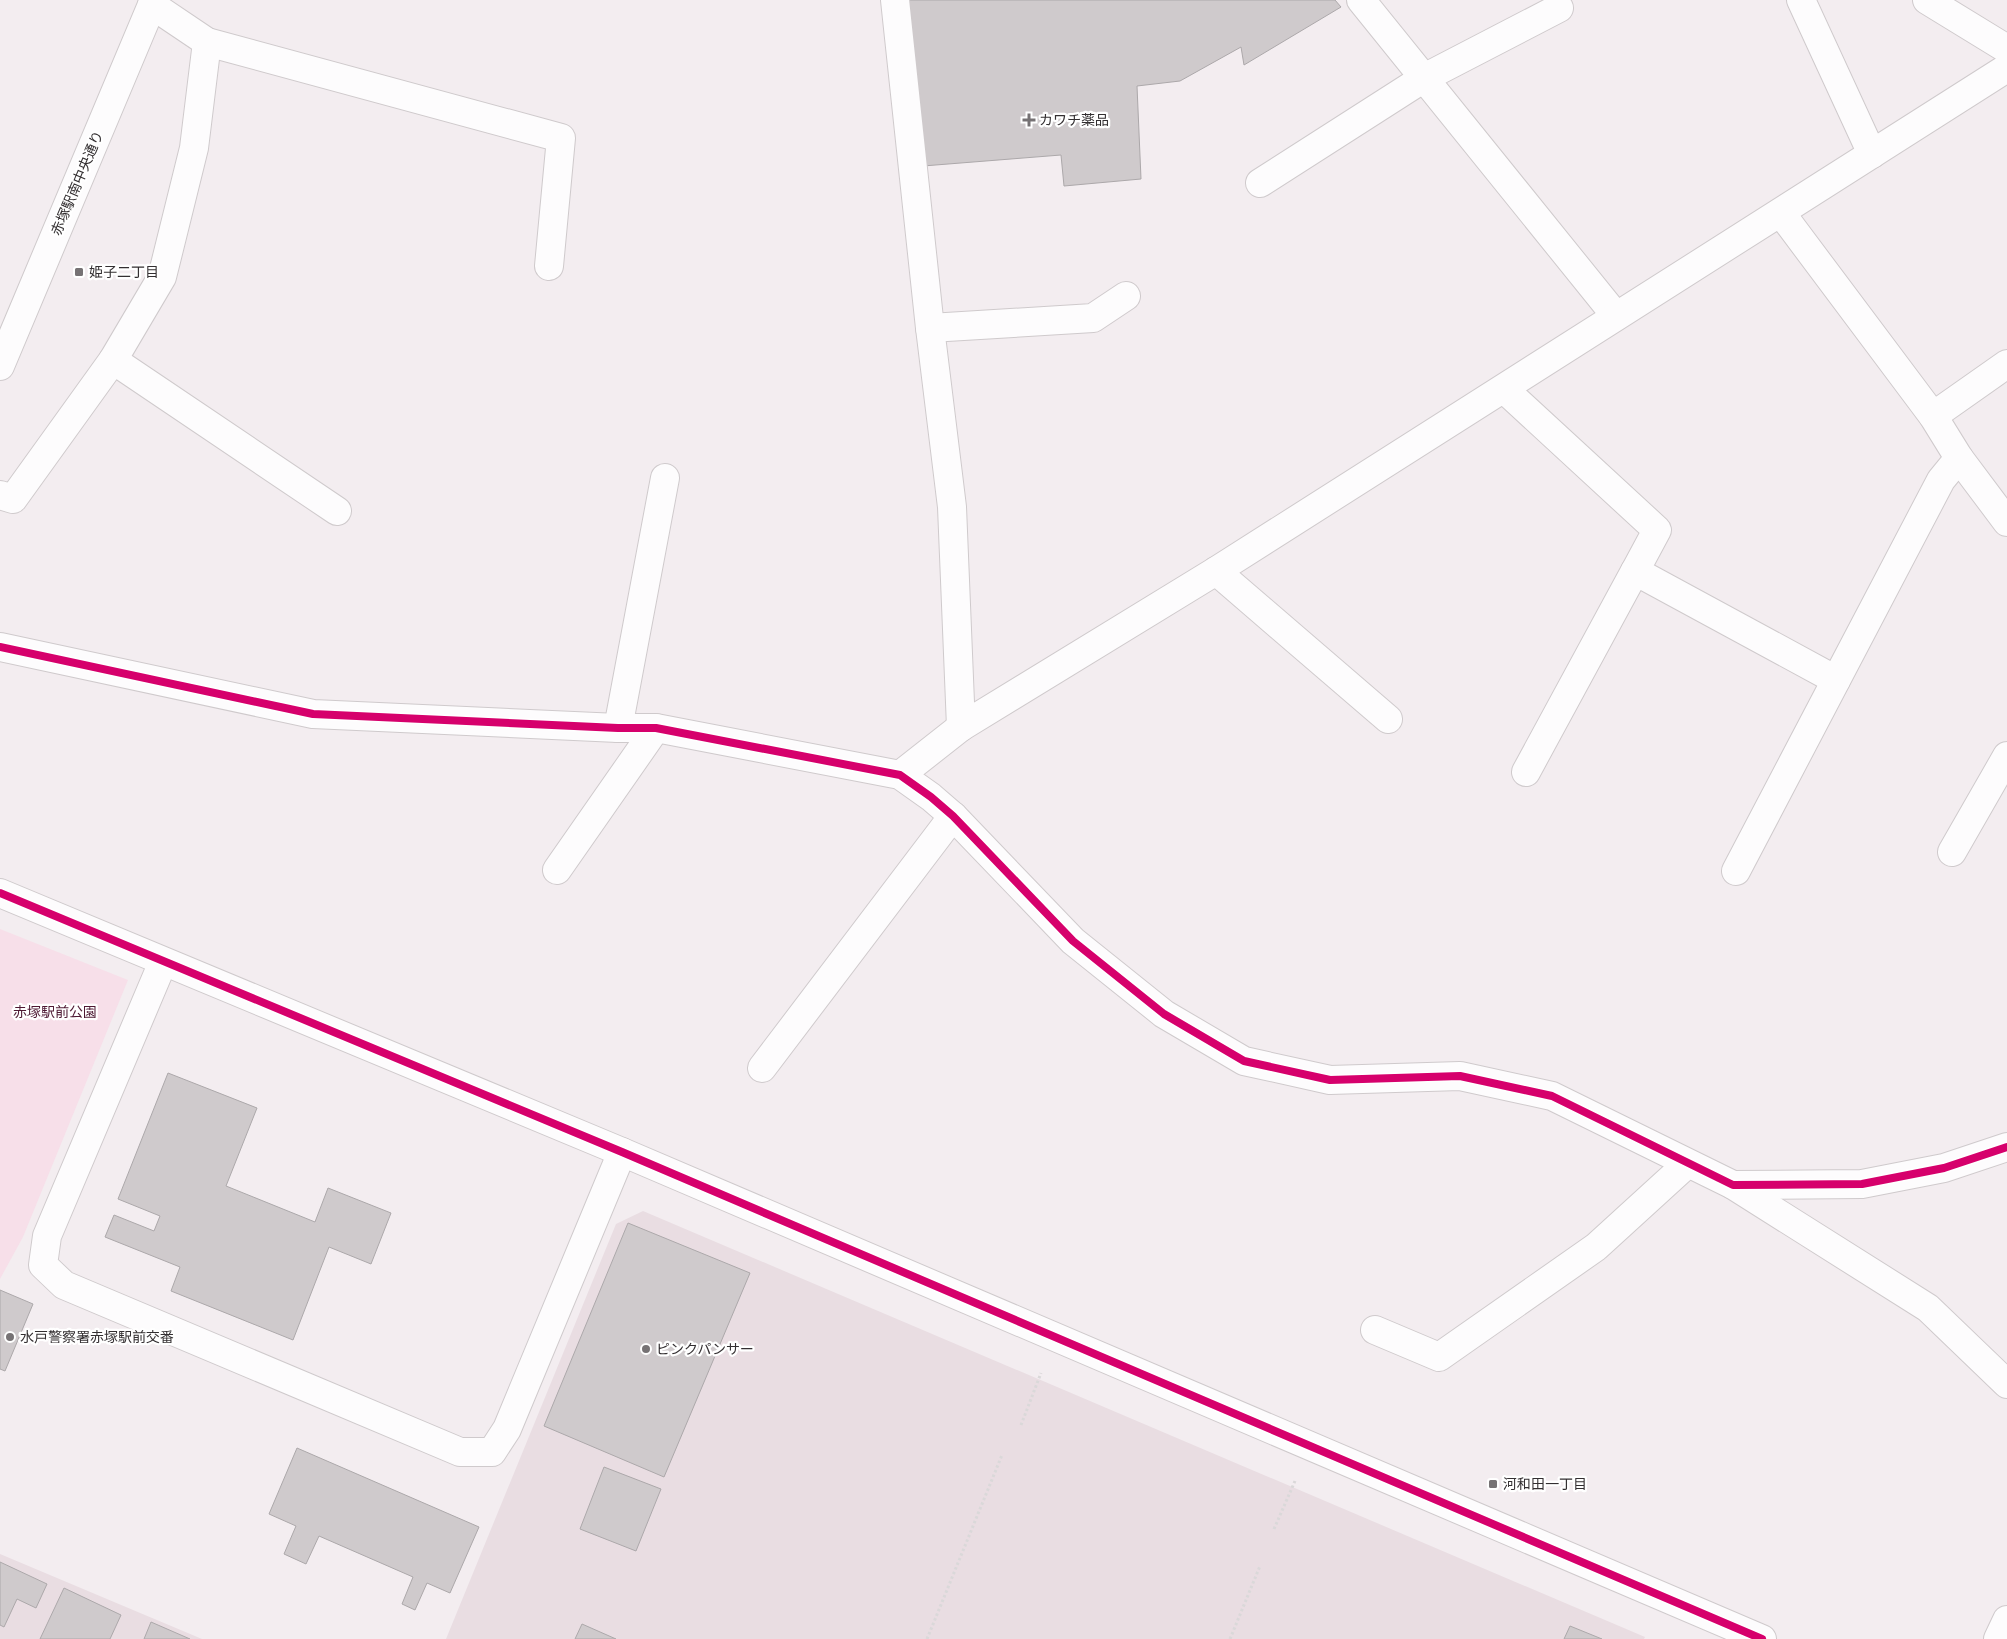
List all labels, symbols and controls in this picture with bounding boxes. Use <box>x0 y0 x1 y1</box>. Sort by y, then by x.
place label: カワチ薬品 <box>1039 112 1109 128</box>
marker: カワチ薬品 <box>1023 114 1035 126</box>
street label: 赤塚駅南中央通り <box>48 128 106 238</box>
place label: 姫子二丁目 <box>89 264 159 280</box>
marker: 姫子二丁目 <box>73 266 85 278</box>
park label: 赤塚駅前公園 <box>13 1004 97 1020</box>
place label: 水戸警察署赤塚駅前交番 <box>20 1329 174 1345</box>
marker: 水戸警察署赤塚駅前交番 <box>4 1331 16 1343</box>
place label: ピンクパンサー <box>656 1341 754 1357</box>
marker: ピンクパンサー <box>640 1343 652 1355</box>
place label: 河和田一丁目 <box>1503 1476 1587 1492</box>
marker: 河和田一丁目 <box>1487 1478 1499 1490</box>

